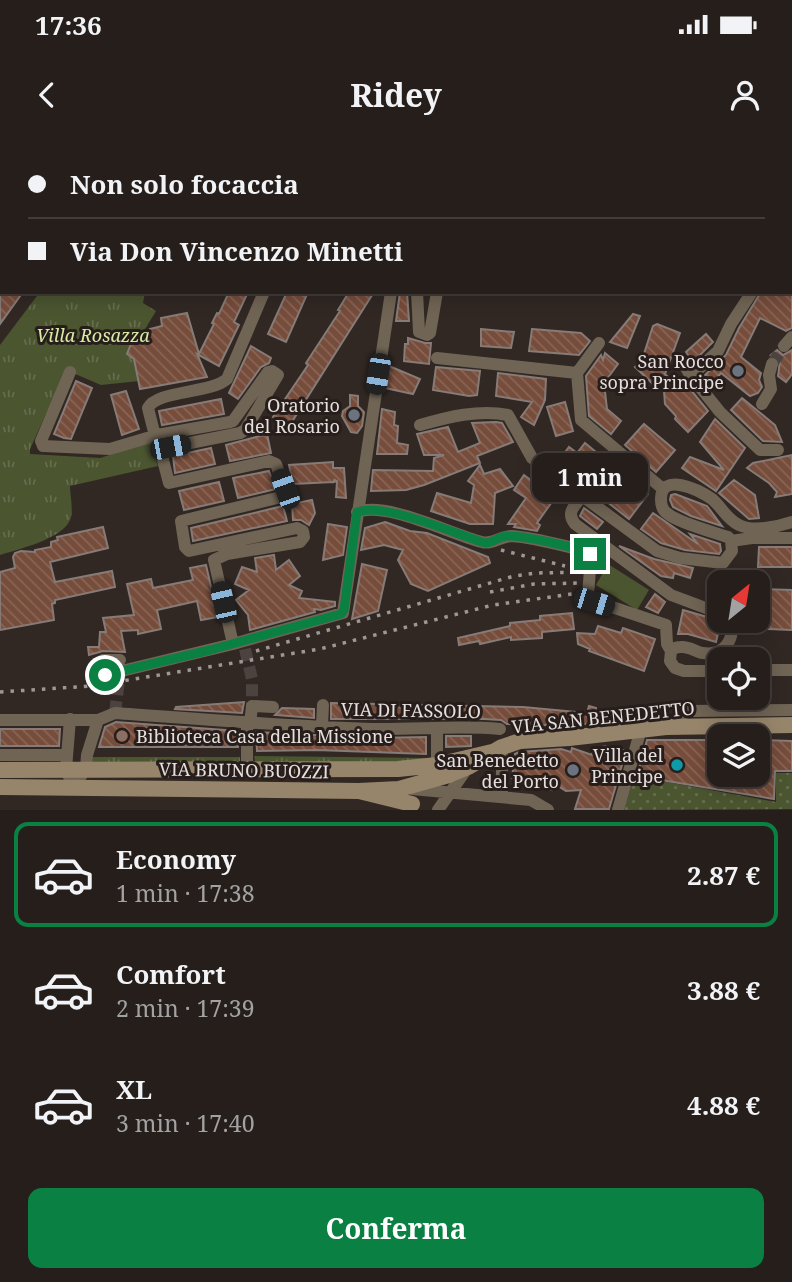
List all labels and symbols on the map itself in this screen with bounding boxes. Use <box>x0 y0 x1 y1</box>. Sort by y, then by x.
park label: Villa Rosazza <box>36 323 150 347</box>
place label: San Rocco sopra Principe <box>599 349 724 394</box>
car <box>365 352 392 396</box>
marker: San Rocco sopra Principe <box>730 363 746 379</box>
place label: Oratorio del Rosario <box>244 393 340 438</box>
marker: Oratorio del Rosario <box>346 407 362 423</box>
car <box>148 433 193 461</box>
callout: 1 min <box>532 452 648 502</box>
car <box>268 466 303 512</box>
route end <box>574 538 606 570</box>
north arrow <box>707 570 770 634</box>
car <box>209 579 238 625</box>
car <box>571 586 618 618</box>
route start <box>89 659 121 691</box>
street label: VIA SAN BENEDETTO <box>510 695 696 739</box>
street label: VIA DI FASSOLO <box>341 697 481 723</box>
place label: Biblioteca Casa della Missione <box>136 724 393 748</box>
marker: Biblioteca Casa della Missione <box>114 728 130 744</box>
place label: Villa del Principe <box>591 743 663 788</box>
place label: San Benedetto del Porto <box>436 748 559 793</box>
street label: VIA BRUNO BUOZZI <box>159 757 329 783</box>
marker: Villa del Principe <box>669 757 685 773</box>
marker: San Benedetto del Porto <box>565 762 581 778</box>

